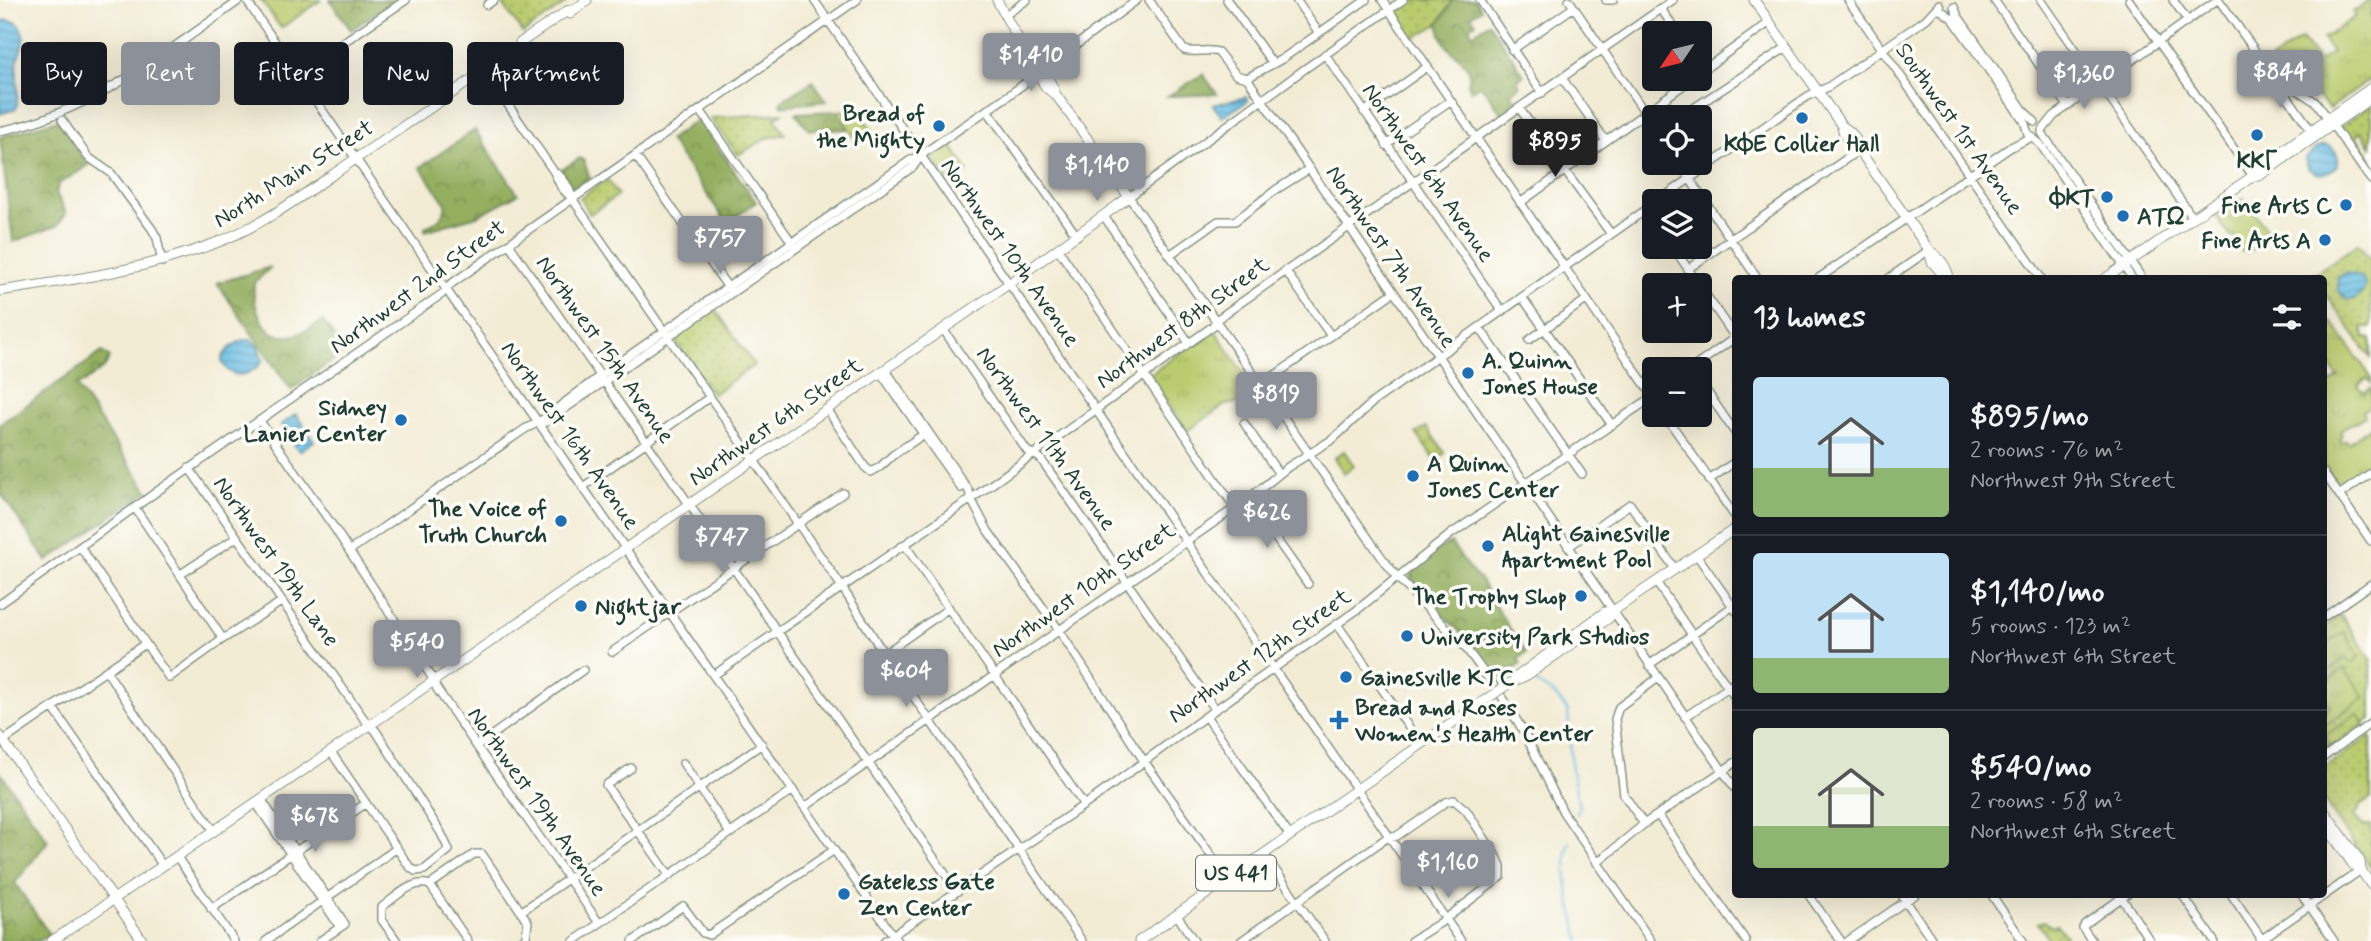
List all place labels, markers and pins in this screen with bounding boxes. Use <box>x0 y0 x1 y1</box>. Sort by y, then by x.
pin: $1,410 <box>974 34 1088 93</box>
pin: $844 <box>2239 50 2321 110</box>
pin: $1,360 <box>2027 52 2141 111</box>
place label: Bread of the Mighty <box>816 100 925 159</box>
marker: ΚΦΕ Collier Hall <box>1794 110 1810 126</box>
marker: Bread of the Mighty <box>931 118 947 134</box>
pin: $895 <box>1514 120 1596 179</box>
marker: ΚΚΓ <box>2249 127 2265 143</box>
place label: ΚΦΕ Collier Hall <box>1724 130 1880 160</box>
pin: $1,140 <box>1040 144 1154 203</box>
place label: ΚΚΓ <box>2237 147 2277 177</box>
place label: ΦΚΤ <box>2048 184 2095 214</box>
marker: ΦΚΤ <box>2099 189 2115 205</box>
place label: Fine Arts C <box>2221 192 2333 222</box>
marker: Fine Arts C <box>2338 197 2354 213</box>
place label: ΑΤΩ <box>2137 203 2185 233</box>
marker: ΑΤΩ <box>2115 208 2131 224</box>
pin: $757 <box>679 216 761 276</box>
place label: Fine Arts A <box>2201 227 2311 257</box>
marker: Fine Arts A <box>2317 232 2333 248</box>
place label: A. Quinn Jones House <box>1482 347 1598 403</box>
marker: A. Quinn Jones House <box>1460 365 1476 381</box>
pin: $819 <box>1235 372 1317 432</box>
place label: Sidney Lanier Center <box>244 394 387 450</box>
marker: Sidney Lanier Center <box>393 412 409 428</box>
place label: A Quinn Jones Center <box>1427 450 1560 506</box>
marker: A Quinn Jones Center <box>1405 468 1421 484</box>
pin: $626 <box>1226 490 1308 550</box>
place label: The Voice of Truth Church <box>418 495 547 551</box>
marker: The Voice of Truth Church <box>553 513 569 529</box>
pin: $747 <box>681 516 763 575</box>
place label: Alight Gainesville Apartment Pool <box>1502 520 1670 577</box>
marker: Alight Gainesville Apartment Pool <box>1480 538 1496 554</box>
place label: The Trophy Shop <box>1412 583 1567 613</box>
marker: The Trophy Shop <box>1573 588 1589 604</box>
place label: Nightjar <box>595 593 682 626</box>
marker: Nightjar <box>573 598 589 614</box>
pin: $540 <box>376 620 458 680</box>
place label: University Park Studios <box>1421 623 1650 653</box>
marker: University Park Studios <box>1399 628 1415 644</box>
pin: $604 <box>865 650 947 709</box>
place label: Gainesville KTC <box>1360 664 1514 694</box>
marker: Gainesville KTC <box>1338 669 1354 685</box>
place label: Bread and Roses Women's Health Center <box>1354 694 1594 750</box>
marker: Bread and Roses Women's Health Center <box>1329 710 1349 730</box>
pin: $678 <box>274 794 356 854</box>
pin: $1,160 <box>1391 841 1505 900</box>
place label: Gateless Gate Zen Center <box>858 868 995 924</box>
marker: Gateless Gate Zen Center <box>836 886 852 902</box>

